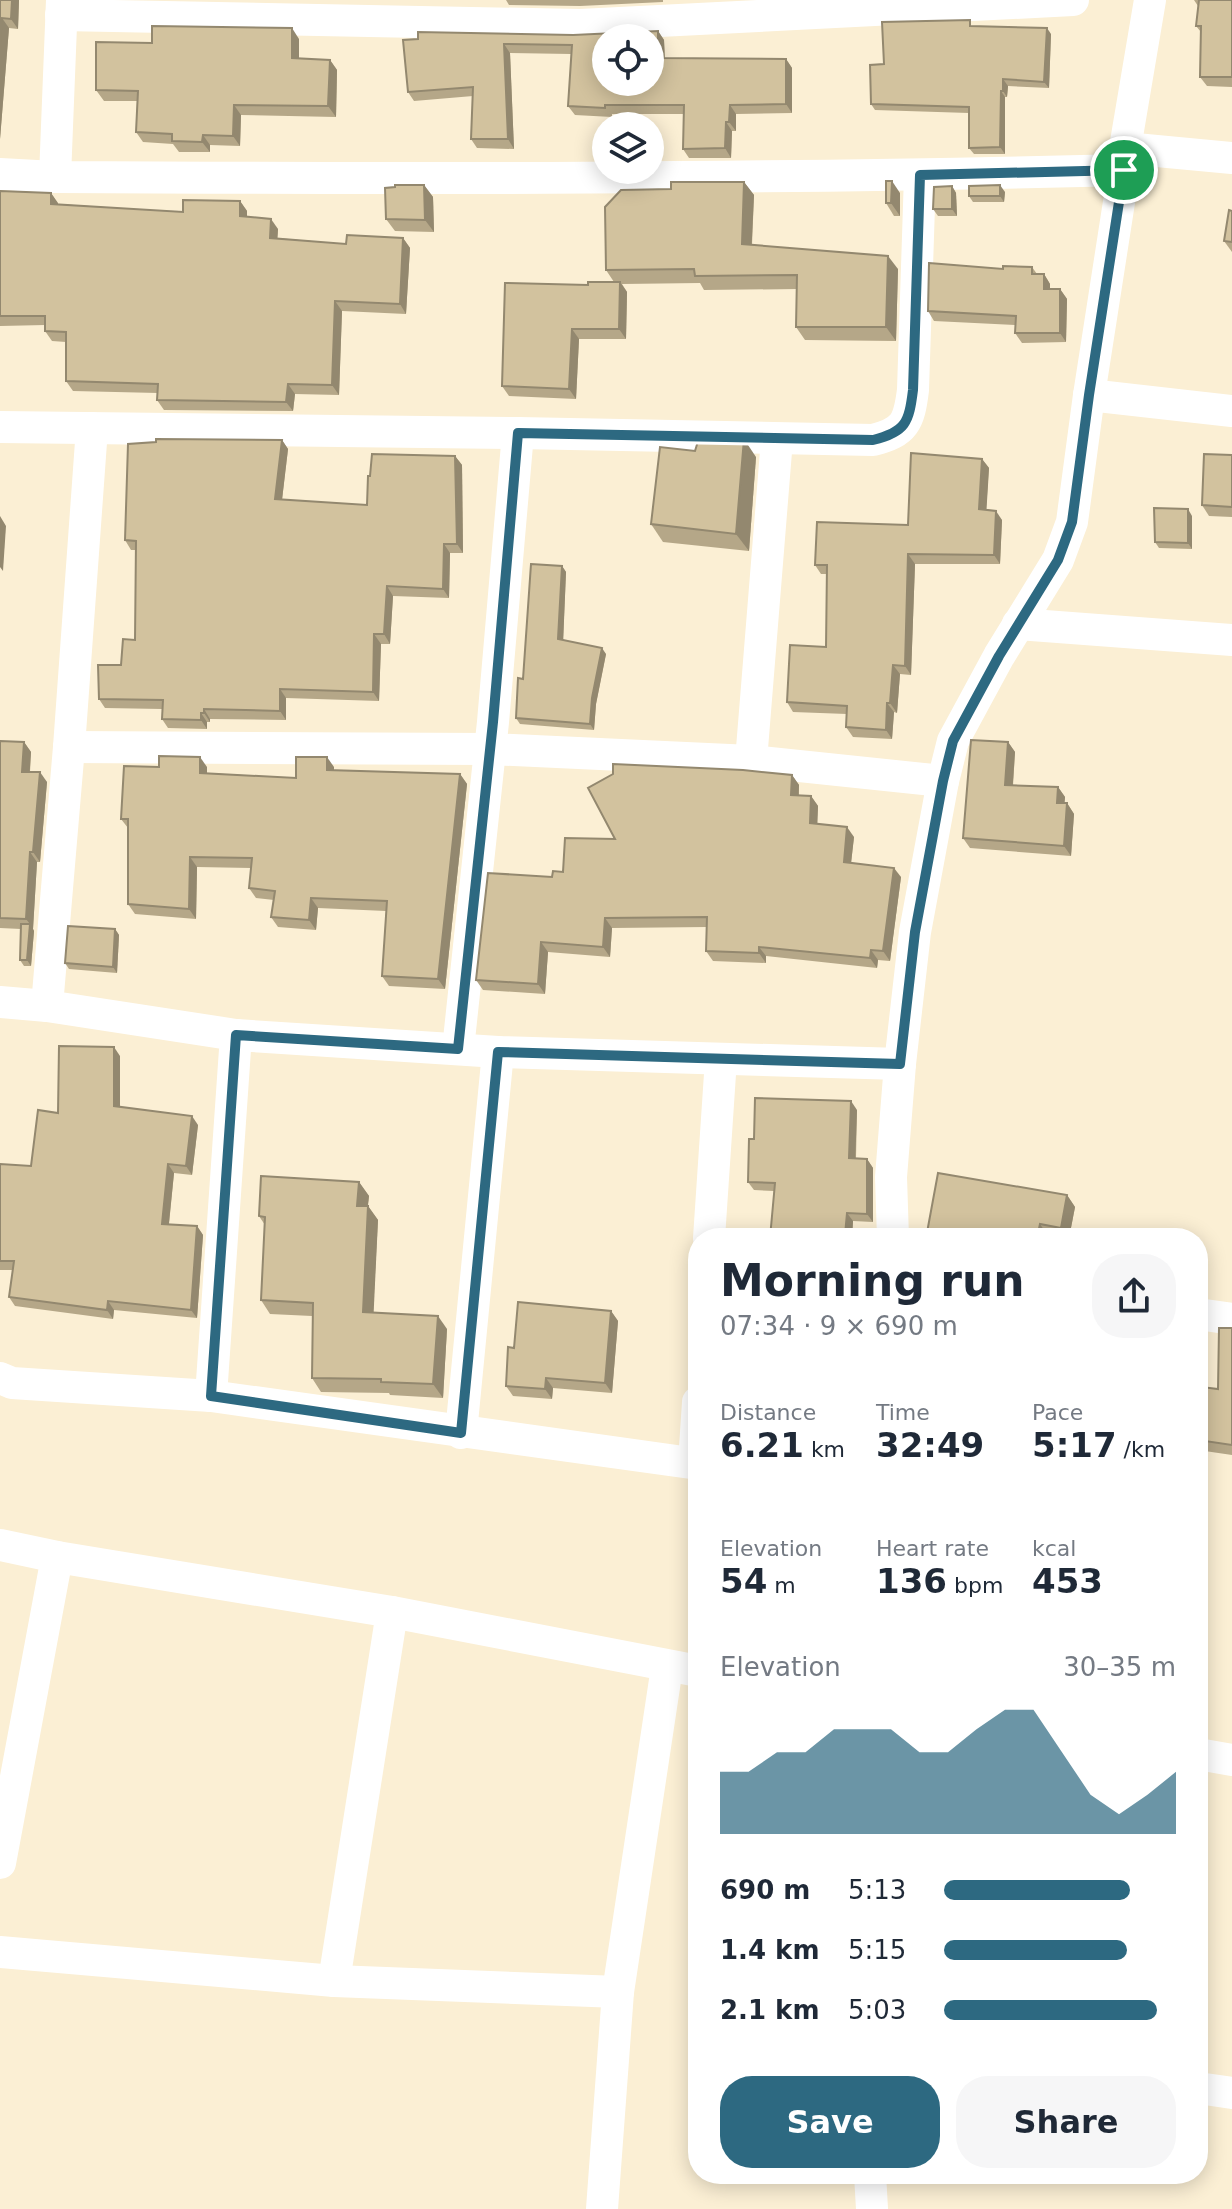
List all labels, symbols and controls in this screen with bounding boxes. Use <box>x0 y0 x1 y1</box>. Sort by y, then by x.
map controls <box>592 24 664 184</box>
button: locate <box>592 24 664 96</box>
button: layers <box>592 112 664 184</box>
pin <box>1090 136 1158 204</box>
icon: arrive <box>1102 148 1146 192</box>
button: share <box>1092 1254 1176 1338</box>
text: Morning run <box>720 1255 1025 1306</box>
text: 07:34 · 9 × 690 m <box>720 1311 958 1341</box>
text: Distance <box>720 1400 816 1425</box>
text: Time <box>876 1400 930 1425</box>
text: Pace <box>1032 1400 1083 1425</box>
text: 6.21 <box>720 1425 804 1465</box>
text: 32:49 <box>876 1425 984 1465</box>
text: 5:17 <box>1032 1425 1117 1465</box>
text: km <box>804 1437 845 1462</box>
text: /km <box>1117 1437 1165 1462</box>
text: Elevation <box>720 1536 822 1561</box>
text: Heart rate <box>876 1536 989 1561</box>
text: kcal <box>1032 1536 1076 1561</box>
text: 54 <box>720 1561 767 1601</box>
text: 136 <box>876 1561 947 1601</box>
text: 453 <box>1032 1561 1103 1601</box>
text: m <box>767 1573 796 1598</box>
text: bpm <box>947 1573 1003 1598</box>
text: Elevation <box>720 1652 841 1682</box>
text: 30–35 m <box>1063 1652 1176 1682</box>
text: 690 m <box>720 1875 810 1905</box>
text: 5:13 <box>848 1875 906 1905</box>
text: 1.4 km <box>720 1935 820 1965</box>
text: 5:15 <box>848 1935 906 1965</box>
text: 2.1 km <box>720 1995 820 2025</box>
text: 5:03 <box>848 1995 906 2025</box>
button: Save <box>720 2076 940 2168</box>
button: Share <box>956 2076 1176 2168</box>

